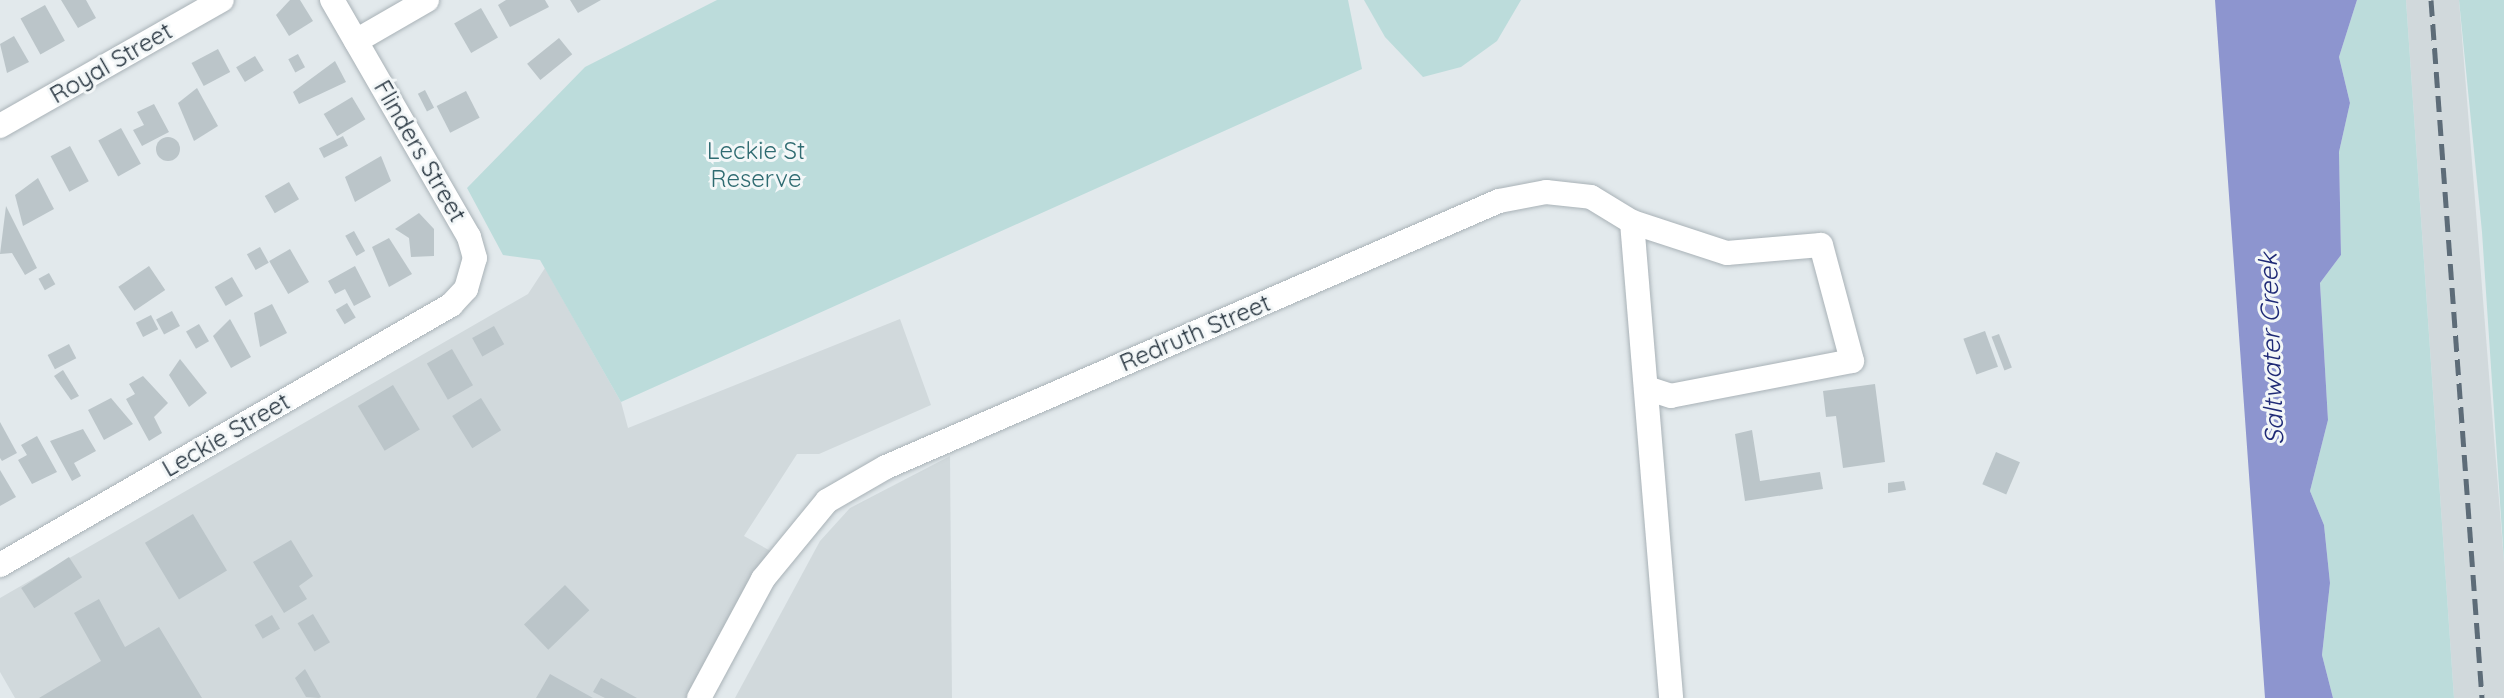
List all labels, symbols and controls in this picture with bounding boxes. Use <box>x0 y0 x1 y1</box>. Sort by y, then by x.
street label: Royal Street <box>45 16 177 110</box>
street label: Flinders Street <box>368 75 472 227</box>
park label: Leckie St Reserve <box>707 137 805 193</box>
water label: Saltwater Creek <box>2252 253 2290 445</box>
street label: Redruth Street <box>1115 288 1275 378</box>
street label: Leckie Street <box>157 387 295 483</box>

